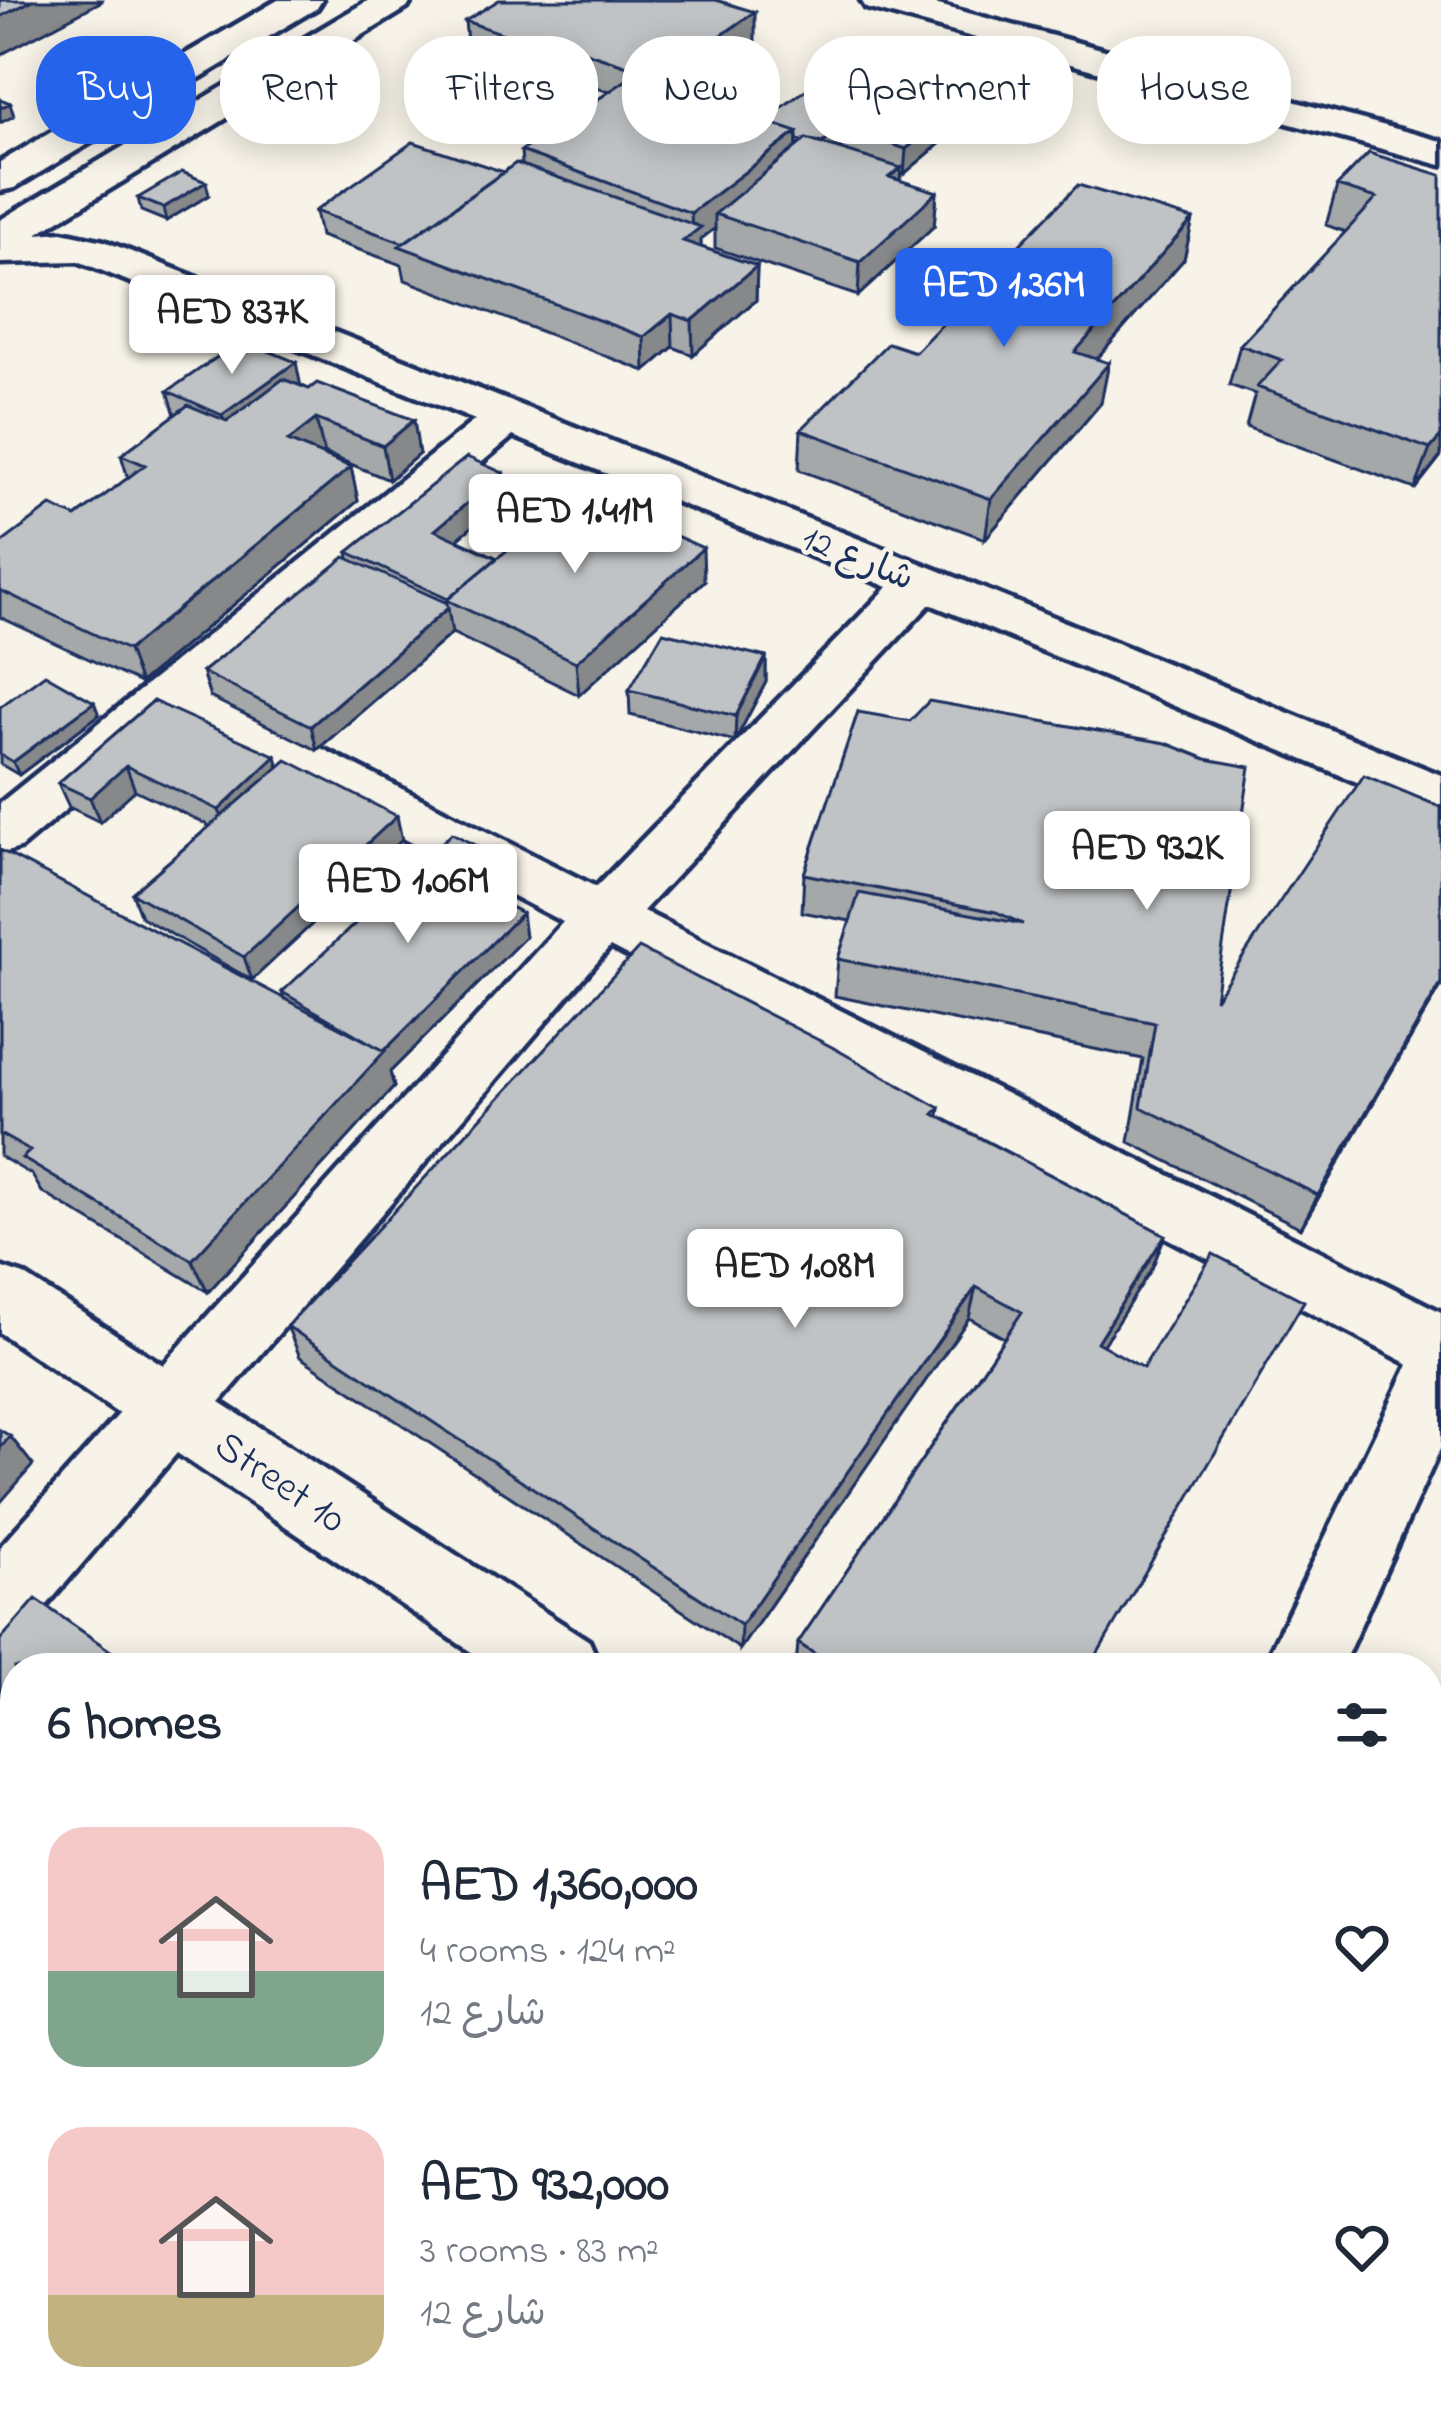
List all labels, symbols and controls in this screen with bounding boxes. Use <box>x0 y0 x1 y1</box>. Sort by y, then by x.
chip: Buy <box>36 36 196 144</box>
chip: Rent <box>220 36 380 144</box>
chip: Filters <box>404 36 598 144</box>
chip: New <box>622 36 780 144</box>
chip: Apartment <box>804 36 1073 144</box>
chip: House <box>1097 36 1291 144</box>
pin: AED 1.36M <box>867 248 1141 350</box>
text: AED 1.36M <box>922 258 1086 315</box>
pin: AED 837K <box>108 275 356 377</box>
text: AED 837K <box>156 285 308 342</box>
pin: AED 1.41M <box>438 474 712 576</box>
text: AED 1.41M <box>496 484 654 541</box>
street label: شارع 12 <box>793 514 921 607</box>
pin: AED 932K <box>1023 811 1271 913</box>
text: AED 932K <box>1071 821 1223 878</box>
pin: AED 1.06M <box>271 844 545 946</box>
text: AED 1.06M <box>326 854 490 911</box>
pin: AED 1.08M <box>658 1229 932 1331</box>
text: AED 1.08M <box>714 1239 876 1296</box>
street label: Street 10 <box>201 1417 358 1550</box>
text: 6 homes <box>48 1688 222 1763</box>
icon: filters <box>1329 1692 1395 1758</box>
text: AED 1,360,000 <box>420 1849 698 1924</box>
icon: home <box>144 1875 288 2019</box>
icon: heart <box>1329 1914 1395 1980</box>
text: 4 rooms · 124 m² <box>420 1924 676 1981</box>
text: شارع 12 <box>420 1986 546 2043</box>
text: AED 932,000 <box>420 2149 669 2224</box>
icon: home <box>144 2175 288 2319</box>
icon: heart <box>1329 2214 1395 2280</box>
text: 3 rooms · 83 m² <box>420 2224 659 2281</box>
text: شارع 12 <box>420 2286 546 2343</box>

